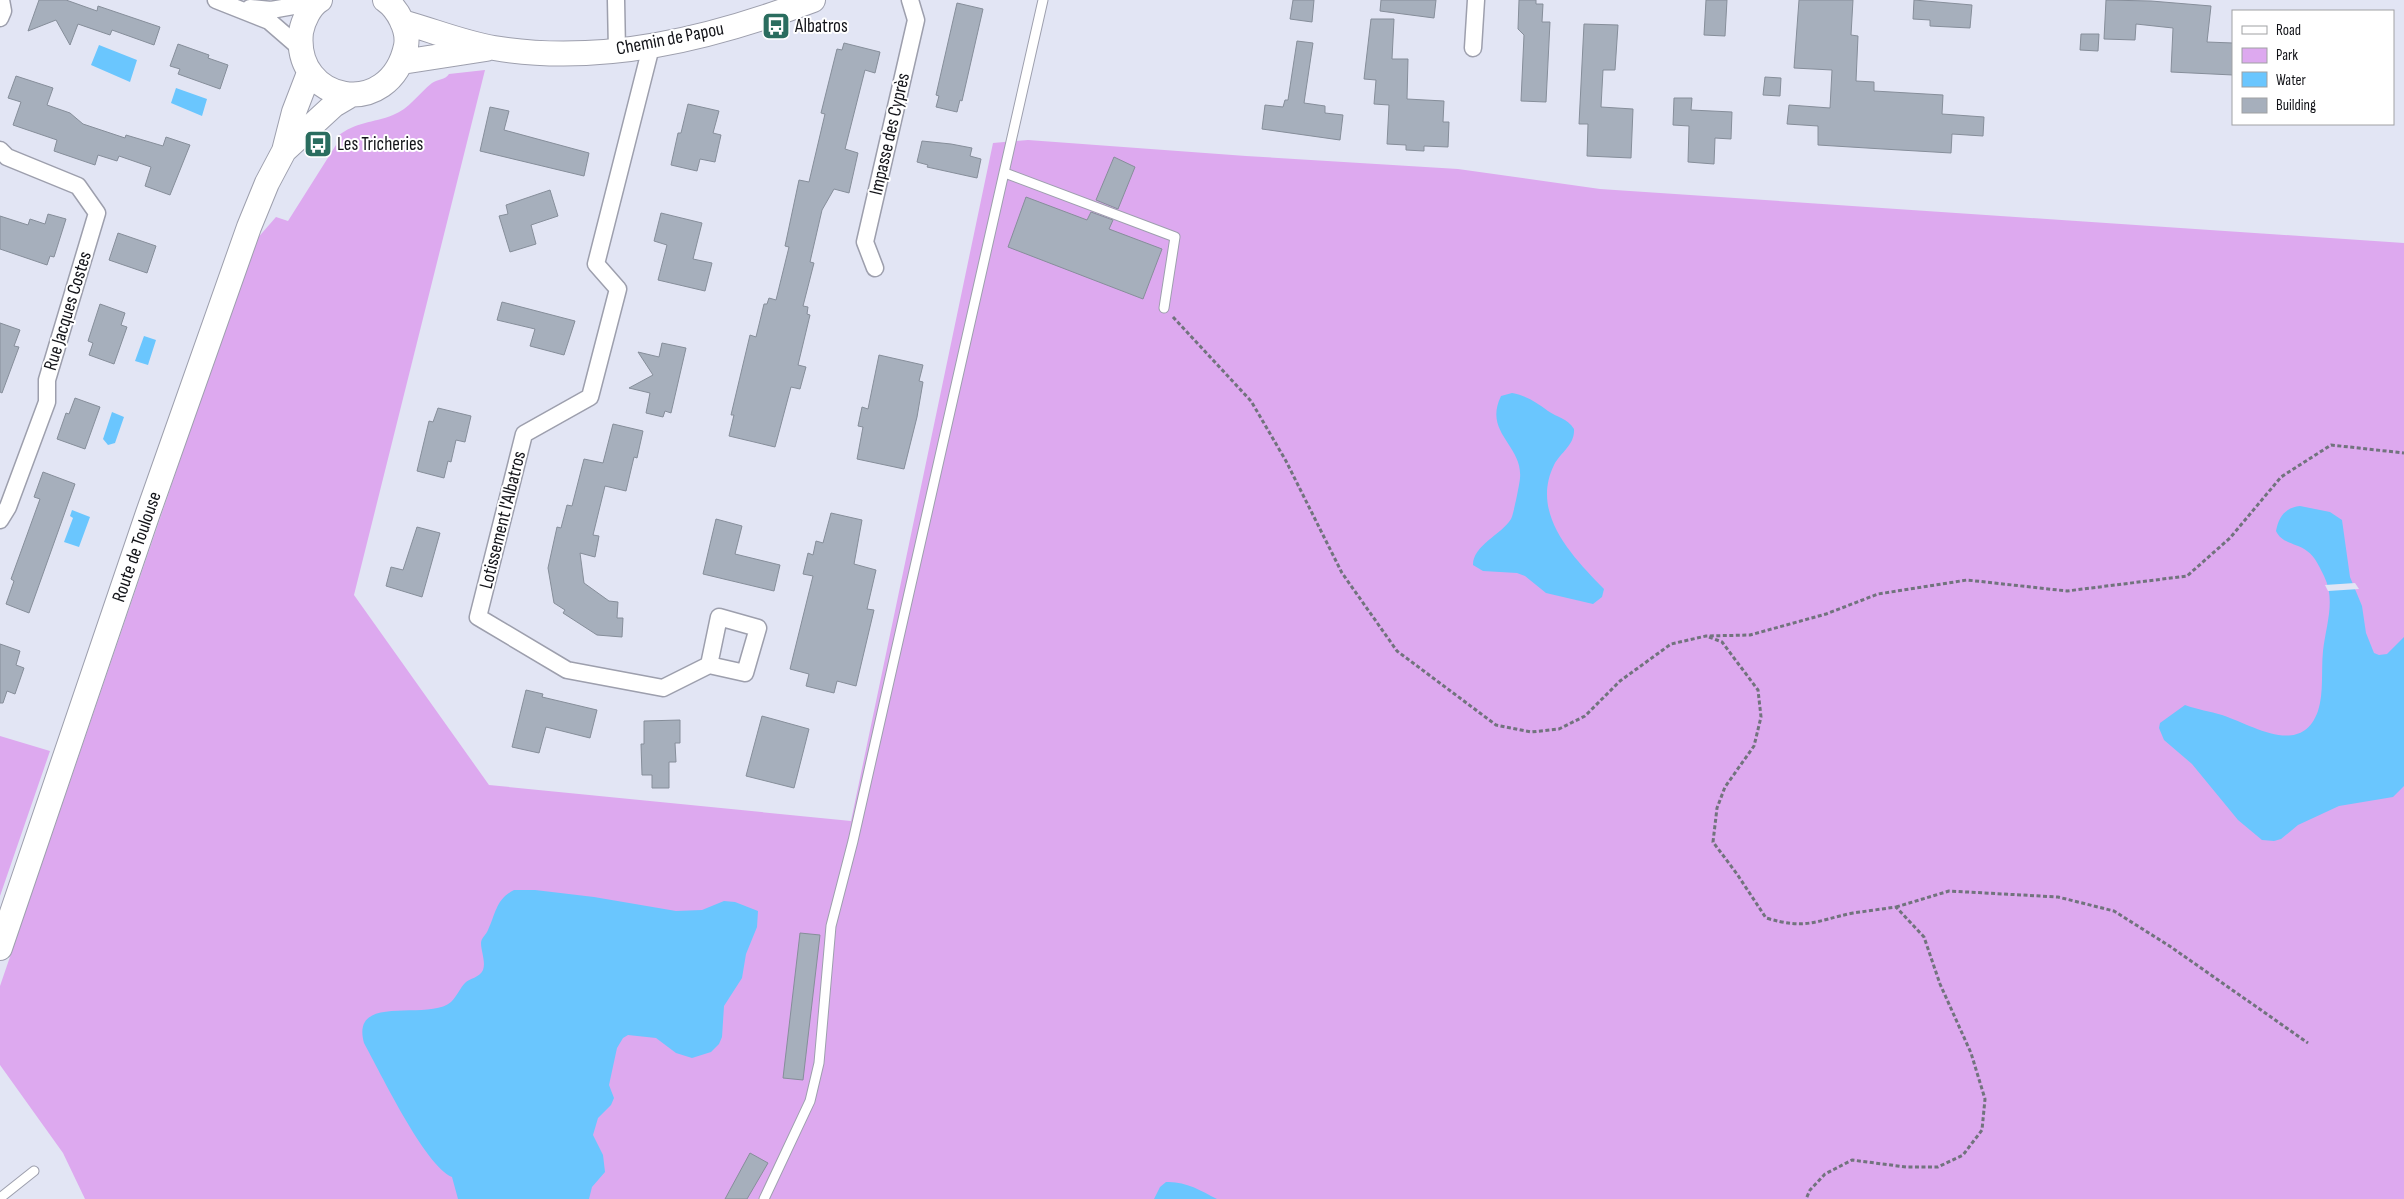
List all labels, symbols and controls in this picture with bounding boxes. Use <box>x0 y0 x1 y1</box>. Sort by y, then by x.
legend <box>2232 10 2394 125</box>
bus stop icon: Albatros <box>761 11 791 41</box>
place label: Albatros <box>794 15 848 38</box>
street label: Chemin de Papou <box>614 17 726 61</box>
text: Road <box>2276 21 2301 40</box>
text: Park <box>2276 46 2298 65</box>
street label: Impasse des Cyprès <box>865 71 915 197</box>
text: Water <box>2276 71 2307 90</box>
text: Building <box>2276 96 2316 115</box>
bus stop icon: Les Tricheries <box>303 129 333 159</box>
place label: Les Tricheries <box>337 133 424 156</box>
street label: Rue Jacques Costes <box>39 249 97 373</box>
street label: Lotissement l'Albatros <box>475 449 531 591</box>
street label: Route de Toulouse <box>107 489 167 605</box>

